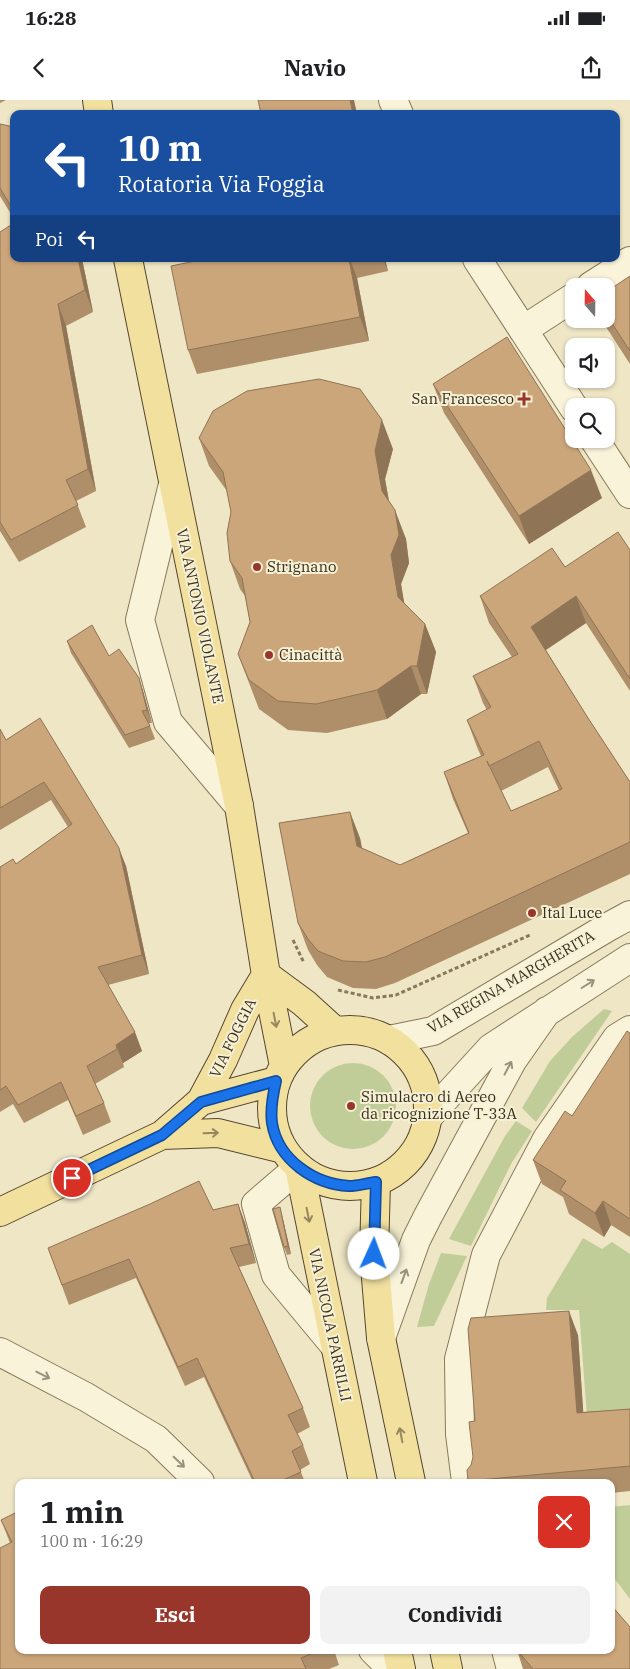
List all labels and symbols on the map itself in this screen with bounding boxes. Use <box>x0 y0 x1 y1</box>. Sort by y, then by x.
north arrow <box>565 278 615 328</box>
place label: San Francesco <box>411 389 514 408</box>
marker: San Francesco <box>518 393 530 405</box>
street label: VIA ANTONIO VIOLANTE <box>173 527 228 705</box>
place label: Strignano <box>267 557 336 576</box>
marker: Strignano <box>251 561 263 573</box>
place label: Cinacittà <box>279 645 342 664</box>
marker: Cinacittà <box>263 649 275 661</box>
place label: Ital Luce <box>542 903 602 922</box>
marker: Ital Luce <box>526 907 538 919</box>
street label: VIA REGINA MARGHERITA <box>424 925 598 1037</box>
one-way arrow <box>581 979 595 989</box>
street label: VIA FOGGIA <box>205 994 260 1081</box>
one-way arrow <box>270 1012 280 1028</box>
one-way arrow <box>503 1061 513 1076</box>
place label: Simulacro di Aereo da ricognizione T-33A <box>361 1087 518 1123</box>
marker: Simulacro di Aereo da ricognizione T-33A <box>345 1100 357 1112</box>
one-way arrow <box>202 1128 218 1138</box>
pin <box>51 1157 93 1199</box>
one-way arrow <box>303 1207 313 1223</box>
position arrow <box>347 1227 399 1279</box>
street label: VIA NICOLA PARRILLI <box>305 1247 356 1403</box>
one-way arrow <box>399 1268 409 1284</box>
one-way arrow <box>35 1371 50 1380</box>
one-way arrow <box>396 1427 405 1443</box>
one-way arrow <box>173 1456 185 1468</box>

